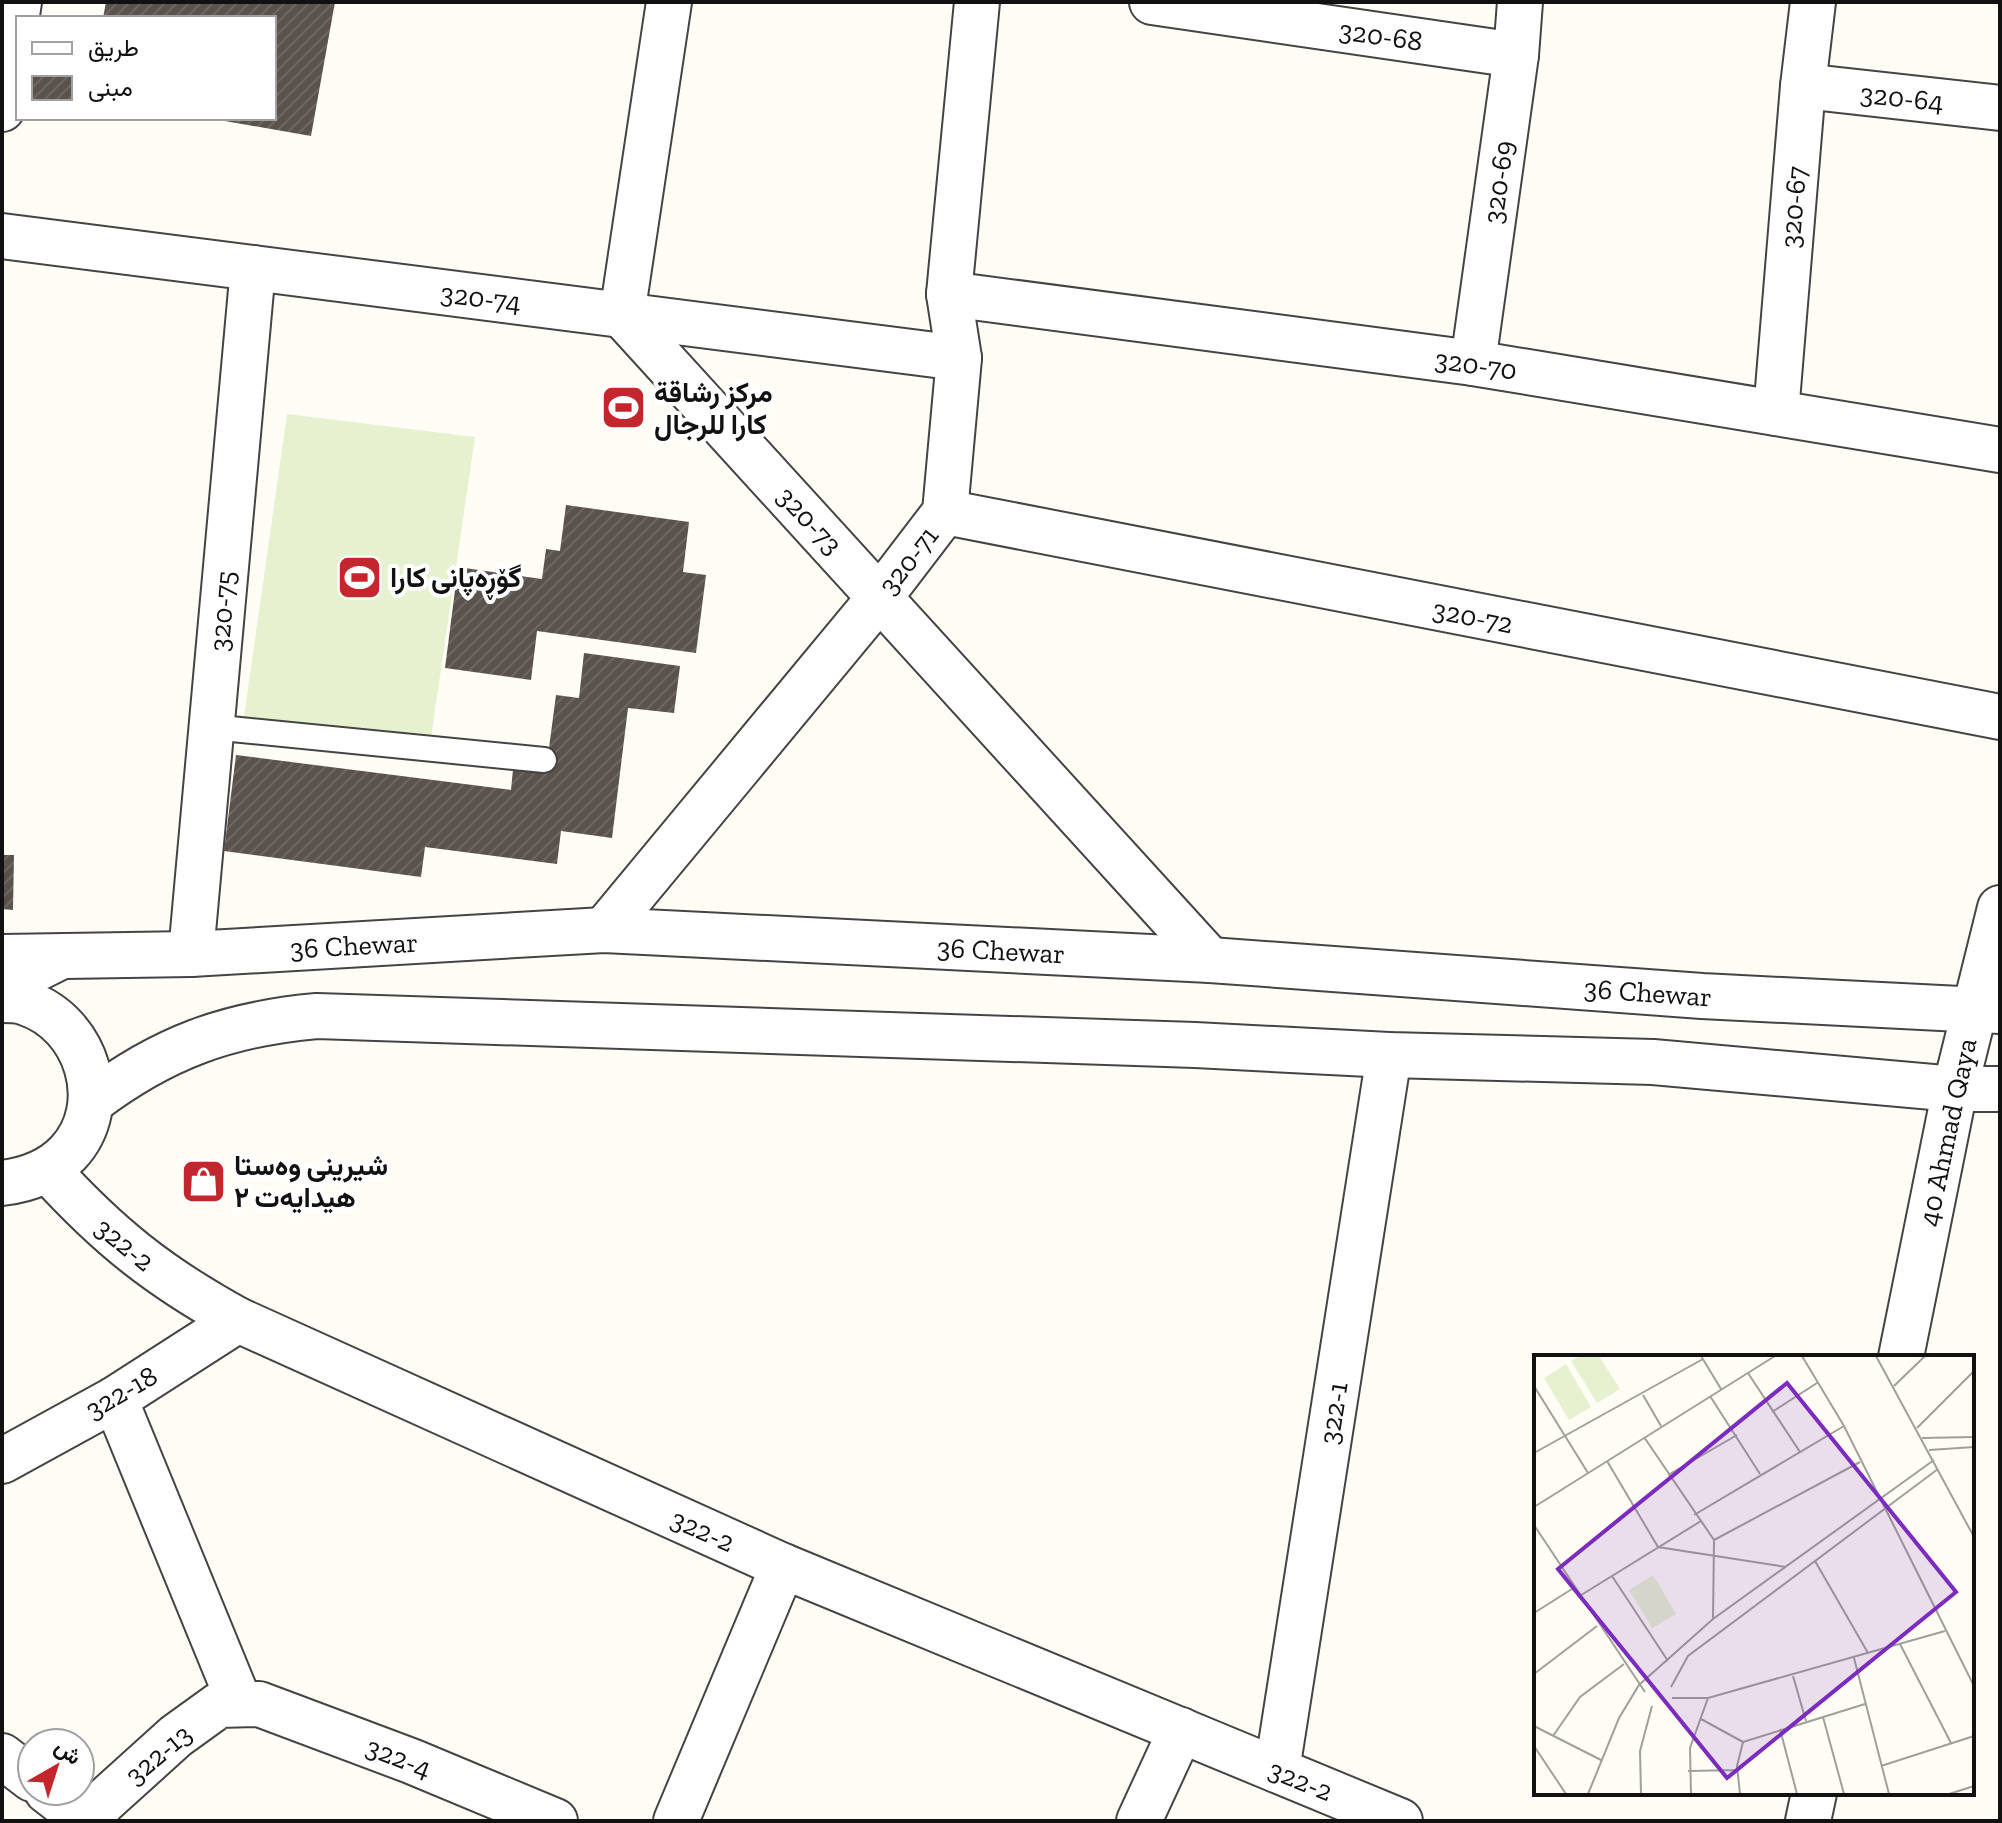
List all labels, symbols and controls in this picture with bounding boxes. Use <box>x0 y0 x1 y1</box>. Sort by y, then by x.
street label: 320-68 <box>1337 13 1425 58</box>
legend <box>16 16 276 120</box>
text: طريق <box>88 33 139 63</box>
text: مبنى <box>88 73 133 102</box>
street label: 320-64 <box>1858 77 1945 118</box>
street label: 320-69 <box>1476 138 1521 226</box>
street label: 320-67 <box>1773 165 1814 249</box>
street label: 320-74 <box>439 276 523 319</box>
street label: 320-70 <box>1433 342 1519 387</box>
place label: مركز رشاقة كارا للرجال <box>654 376 773 442</box>
sports icon: مركز رشاقة كارا للرجال <box>599 384 647 432</box>
street label: 320-73 <box>770 480 849 561</box>
street label: 320-71 <box>872 520 945 601</box>
sports icon: گۆڕەپانی کارا <box>335 553 383 601</box>
place label: گۆڕەپانی کارا <box>390 561 521 600</box>
street label: 320-75 <box>203 569 242 653</box>
street label: 320-72 <box>1430 593 1516 640</box>
street label: 36 Chewar <box>289 926 419 965</box>
street label: 36 Chewar <box>936 931 1066 970</box>
street label: 36 Chewar <box>1583 972 1713 1013</box>
street label: 40 Ahmad Qaya <box>1911 1035 1984 1229</box>
place label: شیرینی وەستا هیدایەت ٢ <box>234 1149 388 1214</box>
shop icon: شیرینی وەستا هیدایەت ٢ <box>179 1157 227 1205</box>
street label: 322-2 <box>89 1211 161 1278</box>
inset map <box>1534 1355 1974 1795</box>
street label: 322-18 <box>79 1359 163 1426</box>
street label: 322-1 <box>1312 1379 1355 1447</box>
street label: 322-2 <box>666 1502 740 1559</box>
street label: 322-13 <box>119 1717 198 1792</box>
north arrow <box>16 1727 96 1807</box>
street label: 322-4 <box>361 1730 436 1785</box>
text: ش <box>50 1733 87 1771</box>
street label: 322-2 <box>1264 1753 1338 1808</box>

